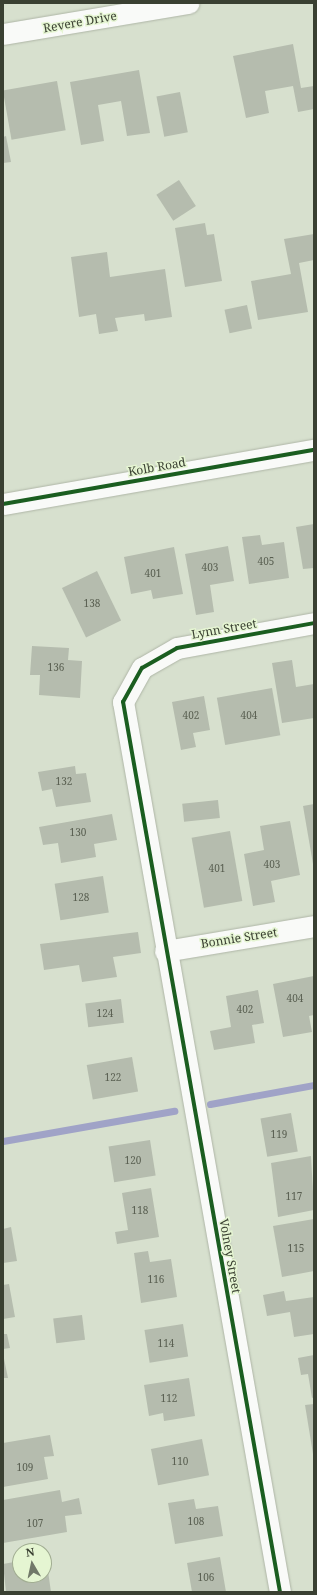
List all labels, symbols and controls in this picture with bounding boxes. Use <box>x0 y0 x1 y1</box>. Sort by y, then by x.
street label: Revere Drive <box>42 8 118 36</box>
street label: Kolb Road <box>127 455 187 479</box>
house number: 405 <box>258 556 274 568</box>
house number: 403 <box>202 562 218 574</box>
house number: 401 <box>145 568 161 580</box>
house number: 138 <box>84 598 100 610</box>
street label: Lynn Street <box>190 616 258 642</box>
house number: 136 <box>48 662 64 674</box>
house number: 402 <box>183 710 199 722</box>
house number: 404 <box>241 710 257 722</box>
house number: 132 <box>56 776 72 788</box>
house number: 130 <box>70 827 86 839</box>
house number: 403 <box>264 859 280 871</box>
house number: 401 <box>209 863 225 875</box>
house number: 128 <box>73 892 89 904</box>
street label: Bonnie Street <box>200 925 278 951</box>
house number: 404 <box>287 993 303 1005</box>
house number: 402 <box>237 1004 253 1016</box>
house number: 124 <box>97 1008 113 1020</box>
house number: 122 <box>105 1072 121 1084</box>
house number: 119 <box>271 1129 287 1141</box>
house number: 120 <box>125 1155 141 1167</box>
house number: 117 <box>286 1191 302 1203</box>
house number: 118 <box>132 1205 148 1217</box>
street label: Volney Street <box>216 1218 244 1294</box>
house number: 115 <box>288 1243 304 1255</box>
house number: 116 <box>148 1274 164 1286</box>
house number: 114 <box>158 1338 174 1350</box>
house number: 112 <box>161 1393 177 1405</box>
house number: 110 <box>172 1456 188 1468</box>
house number: 109 <box>17 1462 33 1474</box>
house number: 108 <box>188 1516 204 1528</box>
house number: 107 <box>27 1518 43 1530</box>
north arrow <box>12 1543 52 1583</box>
text: N <box>25 1544 36 1560</box>
house number: 106 <box>198 1572 214 1584</box>

